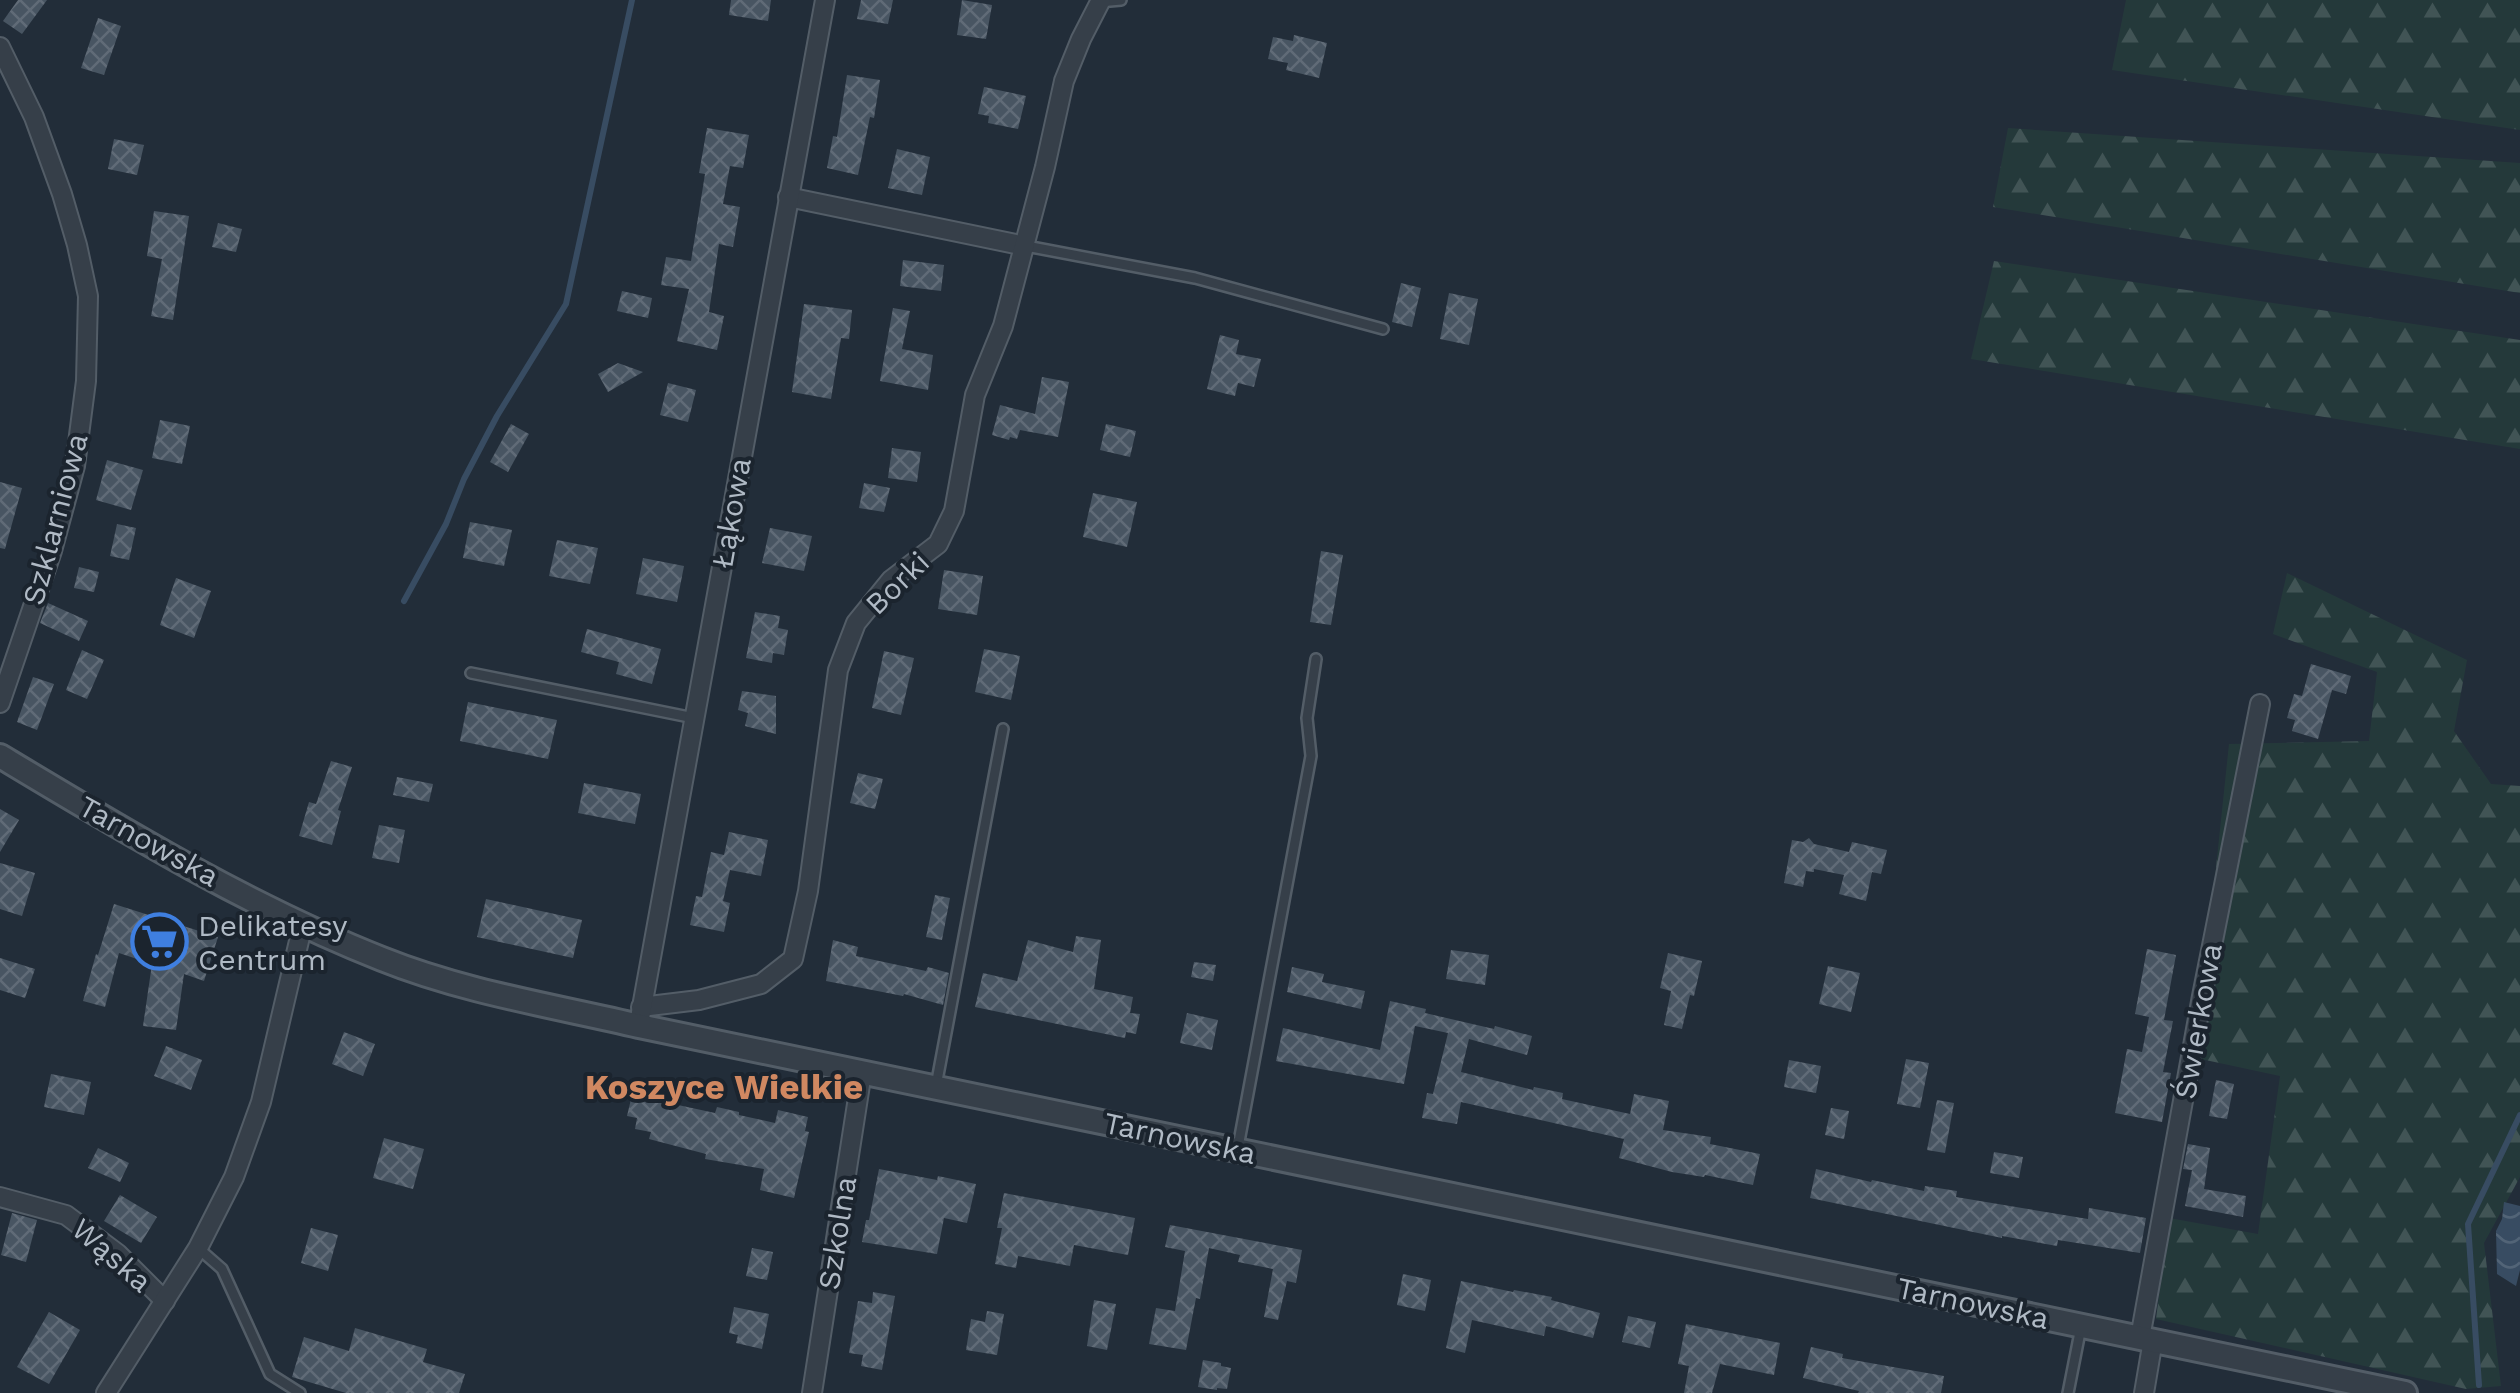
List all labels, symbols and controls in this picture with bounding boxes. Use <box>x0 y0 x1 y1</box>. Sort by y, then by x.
street label: Szklarniowa <box>15 429 95 609</box>
street label: Łąkowa <box>704 455 758 571</box>
street label: Borki <box>858 544 936 622</box>
street label: Tarnowska <box>73 788 225 894</box>
place label: Delikatesy Centrum <box>198 908 348 977</box>
supermarket icon: Delikatesy Centrum <box>129 912 189 972</box>
street label: Świerkowa <box>2167 940 2229 1102</box>
district label: Koszyce Wielkie <box>585 1066 863 1108</box>
street label: Tarnowska <box>1101 1105 1259 1171</box>
street label: Szkolna <box>811 1174 863 1292</box>
street label: Wąska <box>65 1211 159 1299</box>
street label: Tarnowska <box>1894 1270 2052 1336</box>

